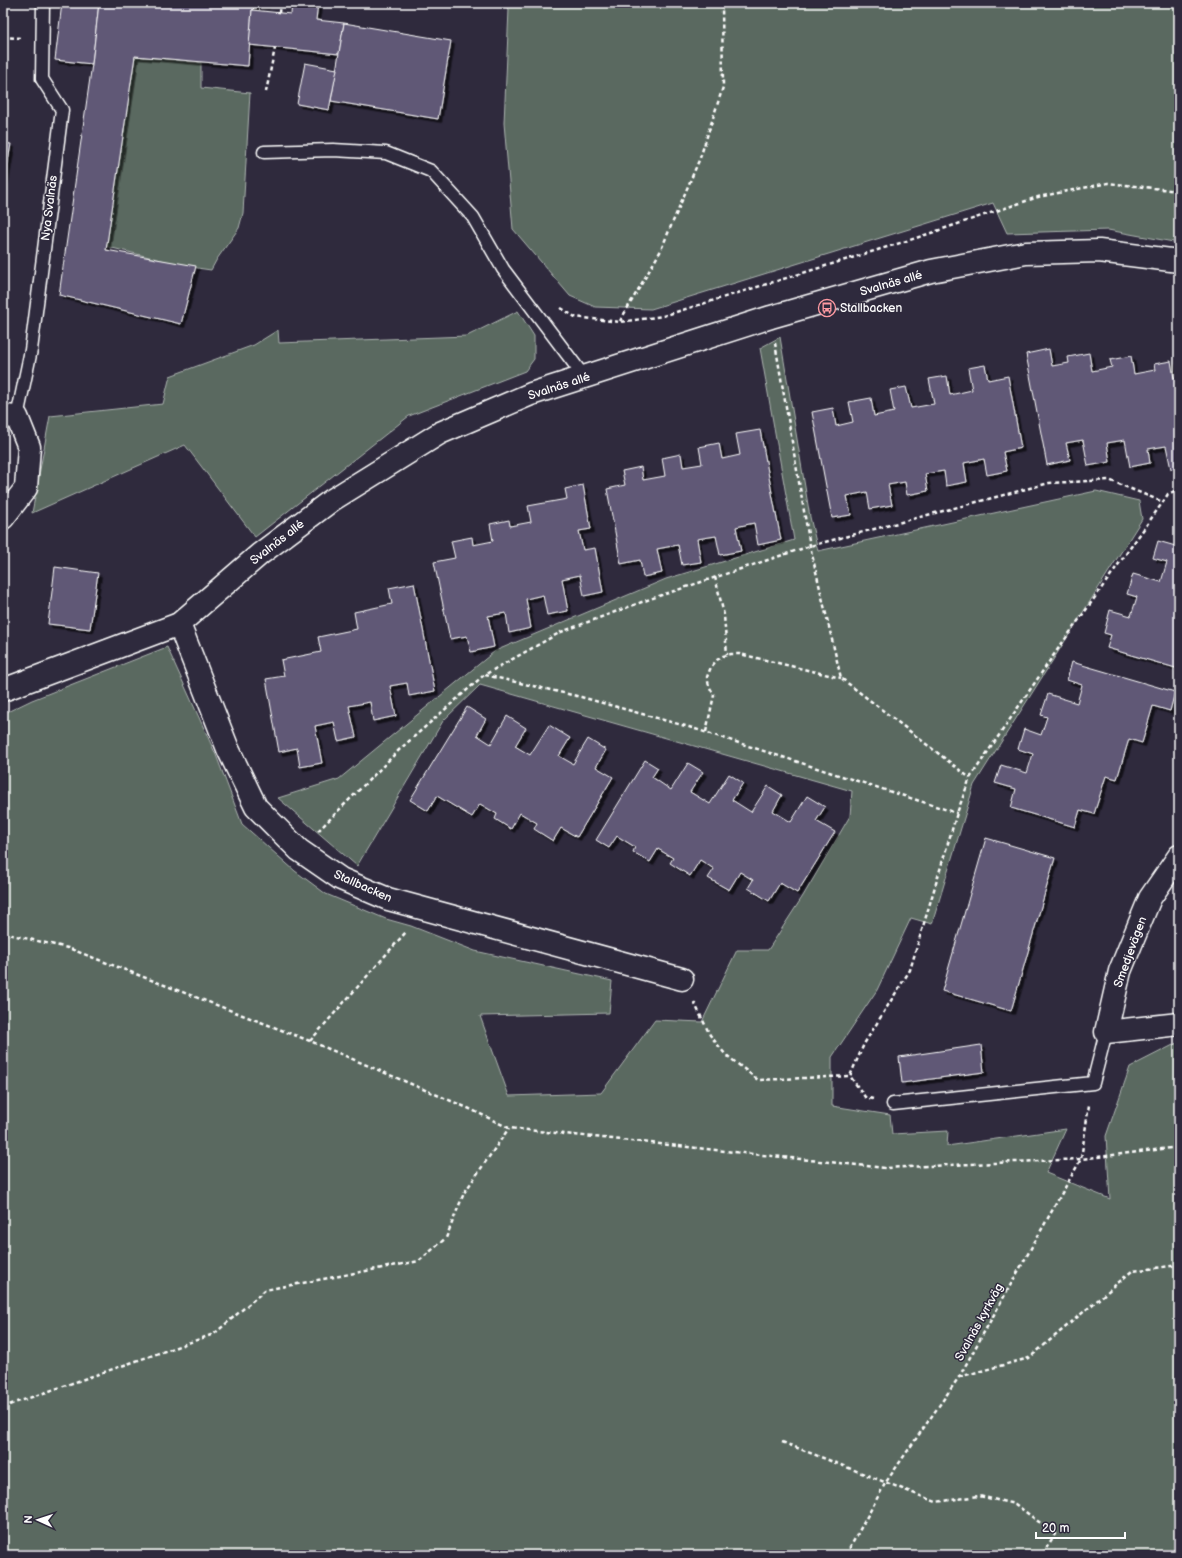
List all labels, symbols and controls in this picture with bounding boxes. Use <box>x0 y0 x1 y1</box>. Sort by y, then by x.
street label: Nya Svalnäs <box>38 174 61 242</box>
street label: Svalnäs allé <box>858 267 924 300</box>
bus stop icon: Stallbacken <box>817 298 837 318</box>
place label: Stallbacken <box>840 301 902 316</box>
street label: Svalnäs allé <box>526 369 592 404</box>
street label: Svalnäs allé <box>247 517 307 568</box>
street label: Stallbacken <box>331 867 394 906</box>
street label: Smedjevägen <box>1111 914 1150 990</box>
street label: Svalnäs kyrkväg <box>952 1281 1007 1364</box>
north arrow <box>18 1500 58 1540</box>
scale bar <box>1036 1514 1125 1540</box>
text: N <box>22 1515 35 1524</box>
text: 20 m <box>1042 1521 1069 1536</box>

